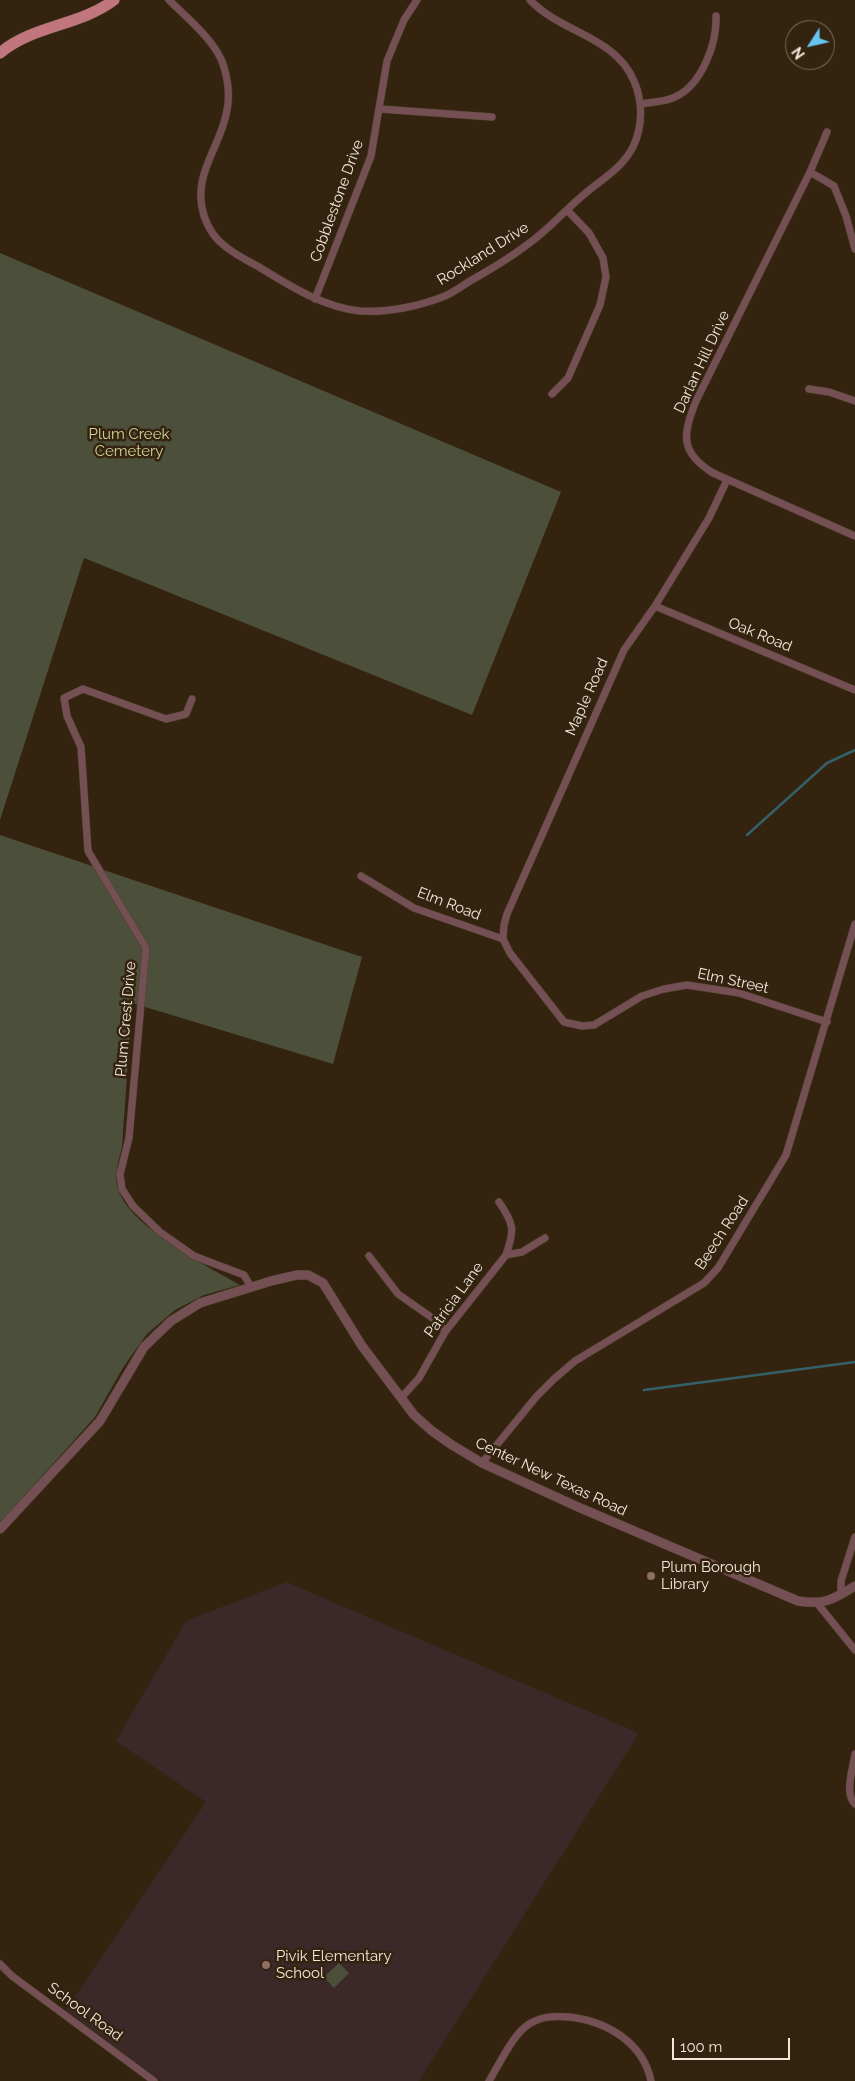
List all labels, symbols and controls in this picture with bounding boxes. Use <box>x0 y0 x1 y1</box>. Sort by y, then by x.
north arrow <box>785 20 835 70</box>
text: N <box>789 44 808 62</box>
street label: Cobblestone Drive <box>307 137 367 265</box>
street label: Rockland Drive <box>434 219 532 289</box>
street label: Darlan Hill Drive <box>670 308 734 416</box>
park label: Plum Creek Cemetery <box>89 425 169 460</box>
street label: Oak Road <box>726 614 794 656</box>
street label: Maple Road <box>562 655 612 739</box>
street label: Elm Road <box>415 884 483 924</box>
street label: Plum Crest Drive <box>112 960 140 1078</box>
street label: Elm Street <box>696 965 770 997</box>
street label: Beech Road <box>691 1193 753 1273</box>
street label: Patricia Lane <box>421 1259 487 1341</box>
street label: Center New Texas Road <box>472 1434 630 1520</box>
place label: Plum Borough Library <box>661 1558 761 1593</box>
marker: Plum Borough Library <box>645 1570 657 1582</box>
place label: Pivik Elementary School <box>276 1947 392 1982</box>
marker: Pivik Elementary School <box>260 1959 272 1971</box>
street label: School Road <box>44 1979 126 2045</box>
scale bar <box>675 2028 792 2060</box>
text: 100 m <box>680 2038 722 2056</box>

